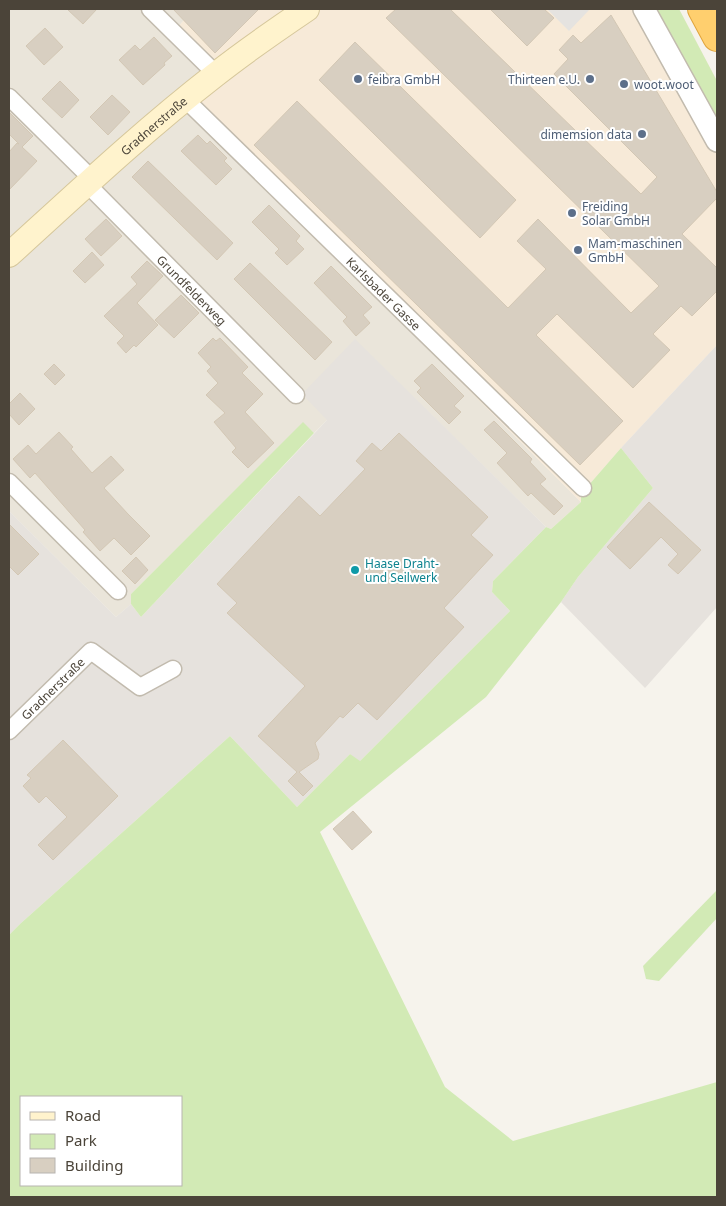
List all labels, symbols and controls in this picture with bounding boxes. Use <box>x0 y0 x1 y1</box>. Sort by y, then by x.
place label: feibra GmbH <box>368 71 440 88</box>
place label: Thirteen e.U. <box>508 71 580 88</box>
marker: feibra GmbH <box>352 73 364 85</box>
marker: Thirteen e.U. <box>584 73 596 85</box>
place label: woot.woot <box>634 76 694 93</box>
marker: woot.woot <box>618 78 630 90</box>
street label: Gradnerstraße <box>117 92 191 159</box>
place label: dimemsion data <box>540 126 632 143</box>
marker: dimemsion data <box>636 128 648 140</box>
place label: Freiding Solar GmbH <box>582 198 650 229</box>
marker: Freiding Solar GmbH <box>566 207 578 219</box>
place label: Mam-maschinen GmbH <box>588 235 682 266</box>
marker: Mam-maschinen GmbH <box>572 244 584 256</box>
street label: Grundfelderweg <box>153 251 231 329</box>
street label: Karlsbader Gasse <box>343 253 425 334</box>
place label: Haase Draht- und Seilwerk <box>365 555 439 586</box>
marker: Haase Draht- und Seilwerk <box>349 564 361 576</box>
street label: Gradnerstraße <box>17 653 88 723</box>
legend <box>20 1096 182 1186</box>
text: Road <box>65 1105 101 1125</box>
text: Park <box>65 1130 97 1150</box>
text: Building <box>65 1155 123 1175</box>

